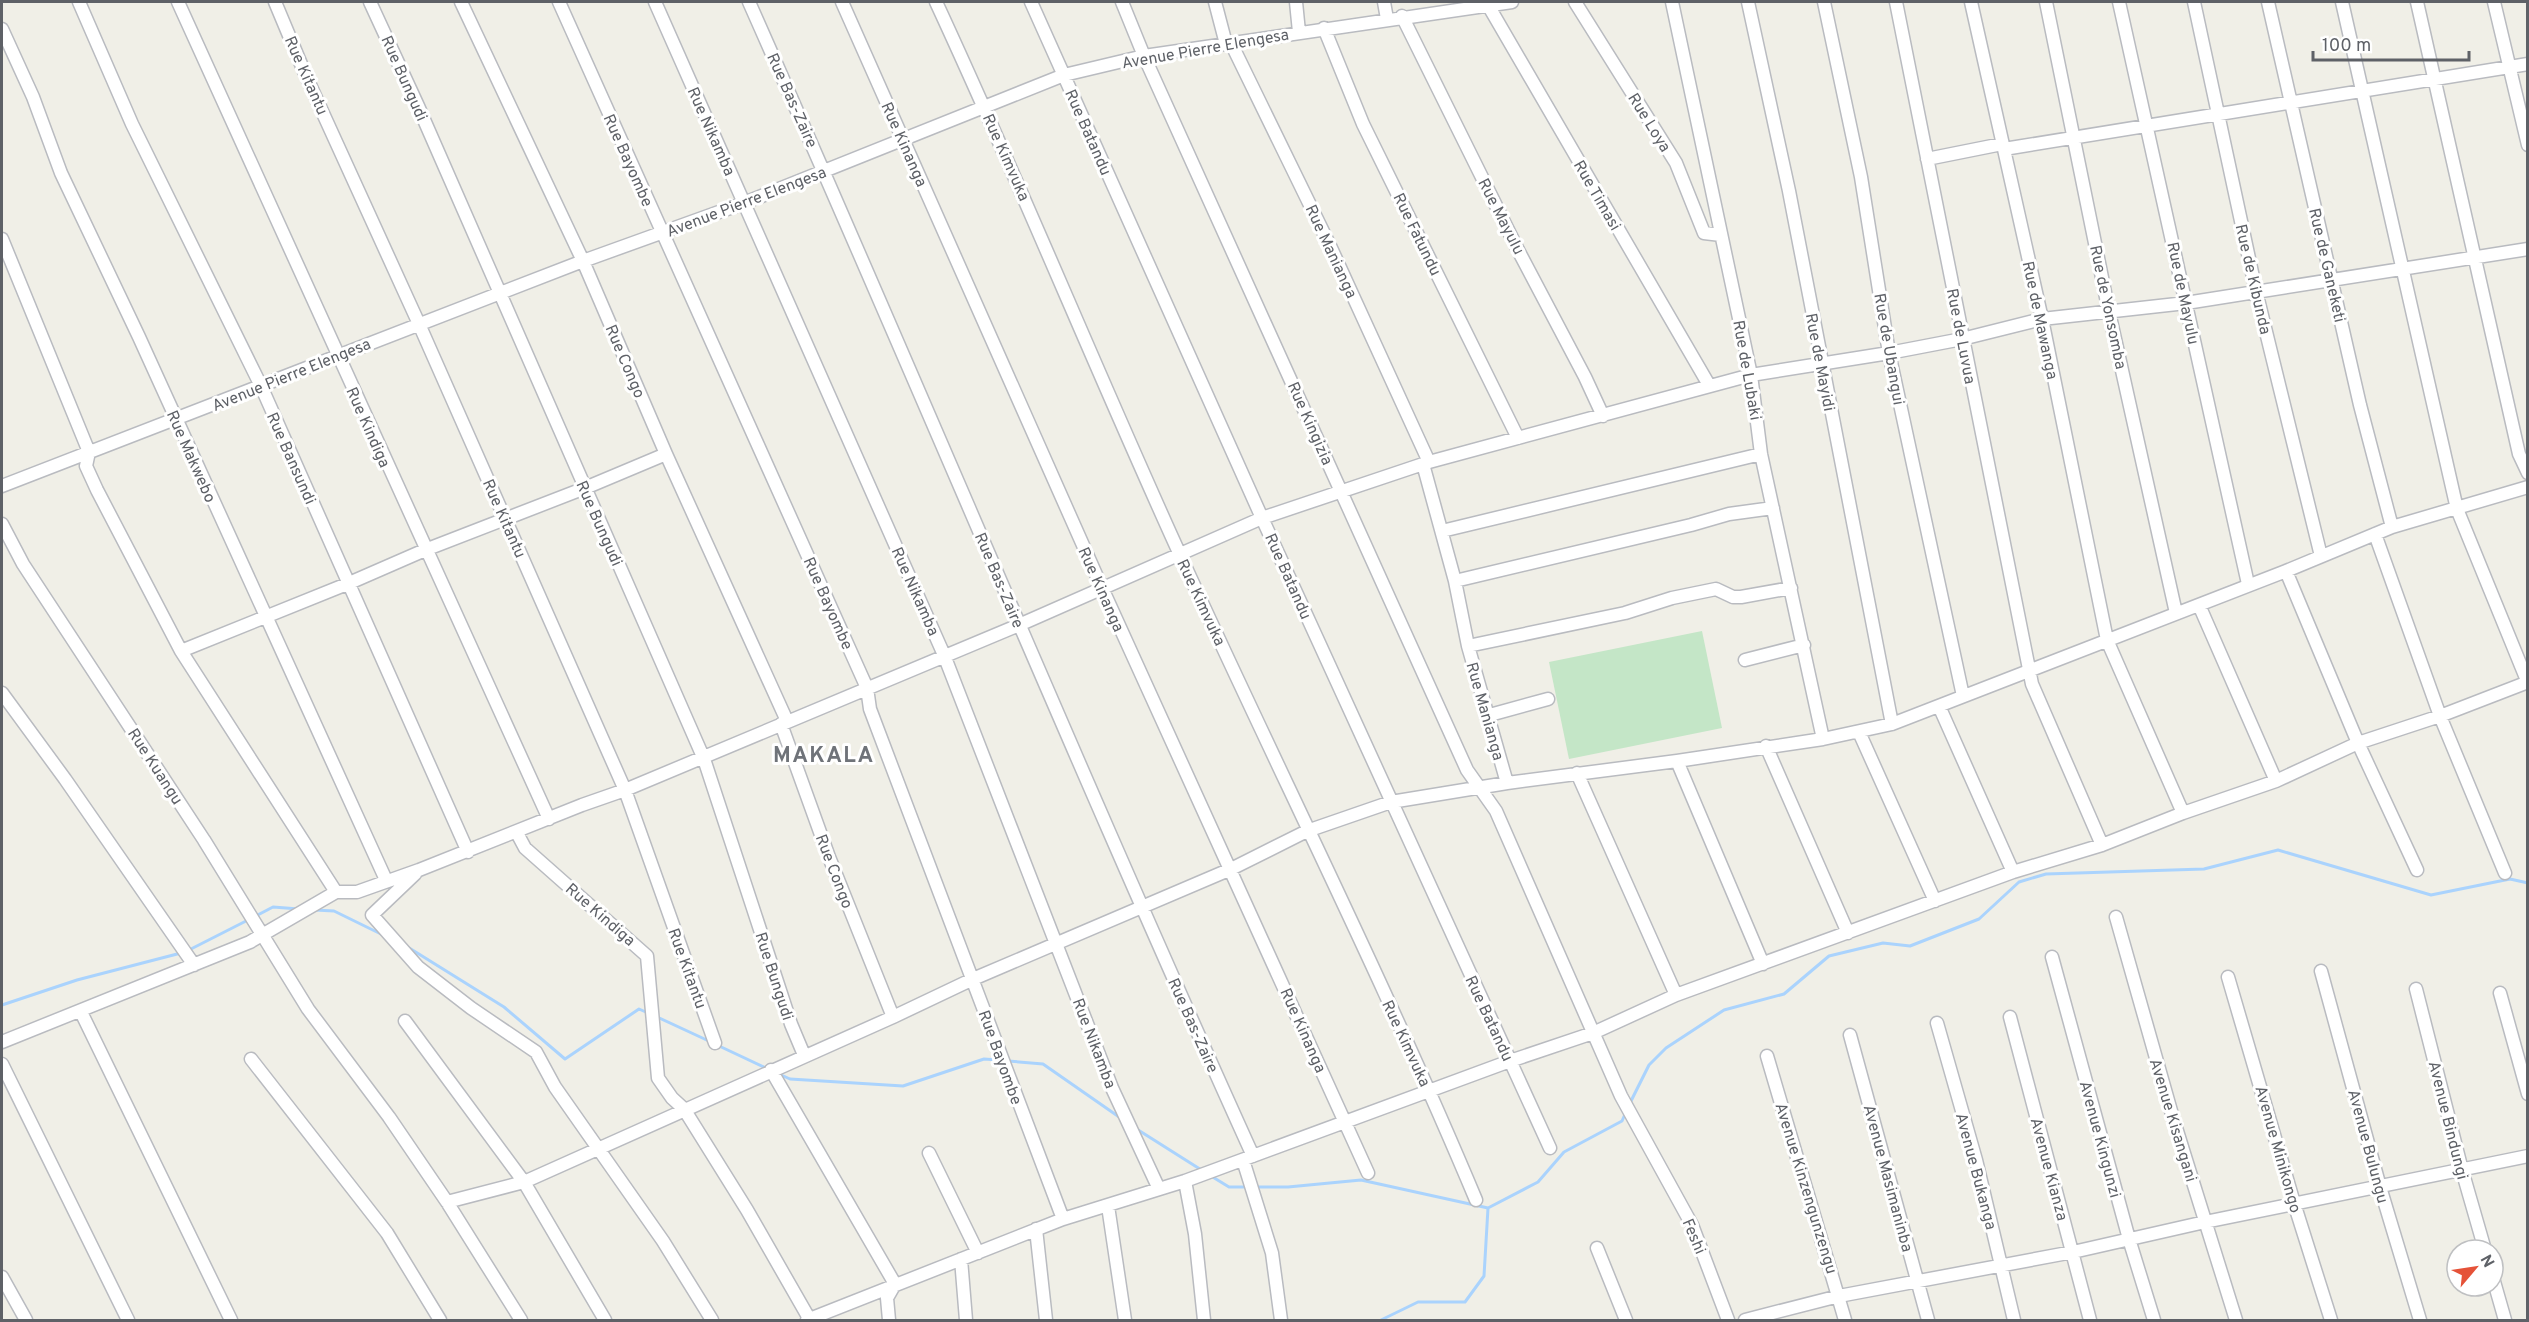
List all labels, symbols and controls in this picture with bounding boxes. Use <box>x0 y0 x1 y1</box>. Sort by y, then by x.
scale bar <box>2313 24 2469 62</box>
street label: Avenue Pierre Elengesa <box>1120 25 1291 75</box>
street label: Rue Kitantu <box>279 33 331 118</box>
street label: Rue Bungudi <box>375 33 431 125</box>
text: 100 m <box>2322 35 2371 58</box>
street label: Rue Bas-Zaire <box>761 50 821 151</box>
street label: Rue Nikamba <box>682 84 739 179</box>
street label: Rue Batandu <box>1059 87 1115 179</box>
street label: Rue Loya <box>1622 90 1674 156</box>
street label: Rue Kinanga <box>876 99 931 190</box>
street label: Rue Bayombe <box>598 111 657 210</box>
street label: Rue Kimvuka <box>977 111 1033 205</box>
street label: Rue Timasi <box>1568 157 1624 235</box>
street label: Avenue Pierre Elengesa <box>664 163 829 243</box>
street label: Rue Mayulu <box>1472 175 1528 258</box>
street label: Rue Fatundu <box>1388 190 1445 280</box>
street label: Rue Manianga <box>1300 202 1361 302</box>
street label: Rue de Ganeketi <box>2303 206 2349 325</box>
street label: Rue de Kibunda <box>2230 222 2274 336</box>
street label: Rue de Mayulu <box>2161 240 2203 347</box>
street label: Rue de Yonsomba <box>2084 244 2130 371</box>
street label: Rue de Mawanga <box>2017 259 2061 381</box>
street label: Rue de Luvua <box>1941 287 1979 386</box>
street label: Rue de Ubangui <box>1868 292 1908 407</box>
street label: Rue de Mayidi <box>1800 312 1838 413</box>
street label: Rue de Lubaki <box>1727 319 1765 422</box>
street label: Rue Congo <box>600 322 649 402</box>
street label: Avenue Pierre Elengesa <box>209 335 374 417</box>
street label: Rue Kingizia <box>1282 379 1336 469</box>
street label: Rue Kindiga <box>341 384 394 471</box>
street label: Rue Makwebo <box>161 408 219 506</box>
street label: Rue Bansundi <box>261 410 319 508</box>
street label: Rue Kitantu <box>477 476 529 561</box>
street label: Rue Bungudi <box>570 478 626 570</box>
street label: Rue Bas-Zaire <box>969 530 1027 632</box>
street label: Rue Batandu <box>1259 531 1315 623</box>
street label: Rue Nikamba <box>886 544 943 639</box>
street label: Rue Kinanga <box>1073 544 1128 635</box>
street label: Rue Bayombe <box>798 554 857 653</box>
street label: Rue Kimvuka <box>1171 556 1229 649</box>
street label: Rue Manianga <box>1461 660 1508 763</box>
street label: Rue Kuangu <box>122 725 186 809</box>
district label: MAKALA <box>773 743 875 770</box>
street label: Rue Congo <box>810 832 856 912</box>
street label: Rue Kindiga <box>561 880 639 951</box>
street label: Rue Kitantu <box>662 926 710 1012</box>
street label: Rue Bungudi <box>749 930 797 1023</box>
street label: Rue Batandu <box>1460 973 1517 1065</box>
street label: Rue Bas-Zaire <box>1162 975 1222 1076</box>
street label: Rue Kinanga <box>1275 985 1330 1076</box>
street label: Rue Nikamba <box>1067 996 1119 1092</box>
street label: Rue Kimvuka <box>1376 997 1434 1090</box>
street label: Rue Bayombe <box>973 1008 1026 1108</box>
street label: Avenue Kisangani <box>2144 1057 2200 1185</box>
street label: Avenue Bindungi <box>2423 1059 2471 1182</box>
street label: Avenue Kingunzi <box>2074 1079 2124 1200</box>
street label: Avenue Minikongo <box>2249 1084 2305 1215</box>
street label: Avenue Bulungu <box>2342 1087 2392 1206</box>
street label: Avenue Kinzengunzengu <box>1770 1101 1841 1277</box>
street label: Avenue Masimaninba <box>1858 1103 1916 1254</box>
street label: Avenue Bukanga <box>1950 1111 2000 1232</box>
street label: Avenue Kianza <box>2025 1116 2071 1223</box>
street label: Feshi <box>1677 1216 1710 1258</box>
north arrow <box>2445 1238 2505 1298</box>
text: N <box>2475 1252 2498 1272</box>

